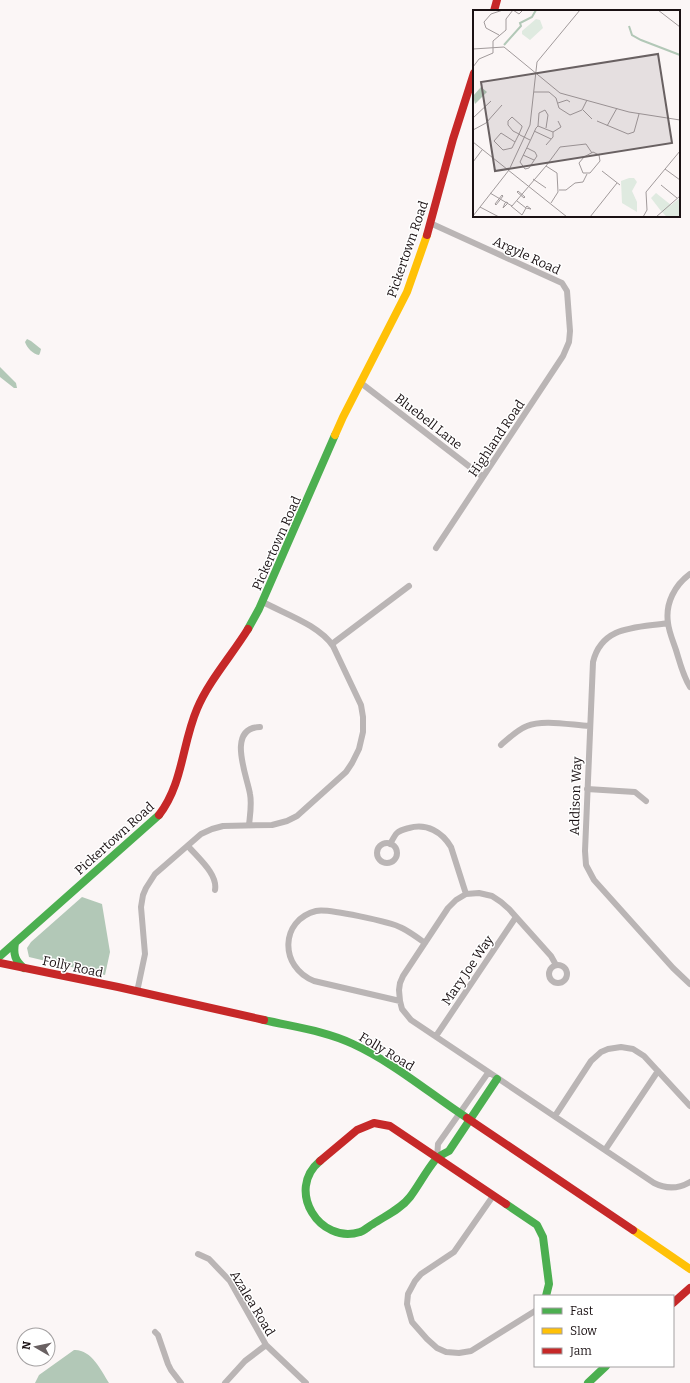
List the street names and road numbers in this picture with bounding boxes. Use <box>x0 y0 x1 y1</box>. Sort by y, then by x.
street label: Pickertown Road <box>384 199 431 299</box>
street label: Argyle Road <box>491 233 563 278</box>
street label: Bluebell Lane <box>392 390 465 452</box>
street label: Highland Road <box>465 397 528 479</box>
street label: Pickertown Road <box>249 494 304 592</box>
street label: Addison Way <box>567 756 584 836</box>
street label: Pickertown Road <box>72 799 157 878</box>
street label: Mary Joe Way <box>439 932 496 1008</box>
street label: Folly Road <box>41 953 105 980</box>
street label: Folly Road <box>357 1029 417 1074</box>
street label: Azalea Road <box>227 1268 278 1339</box>

